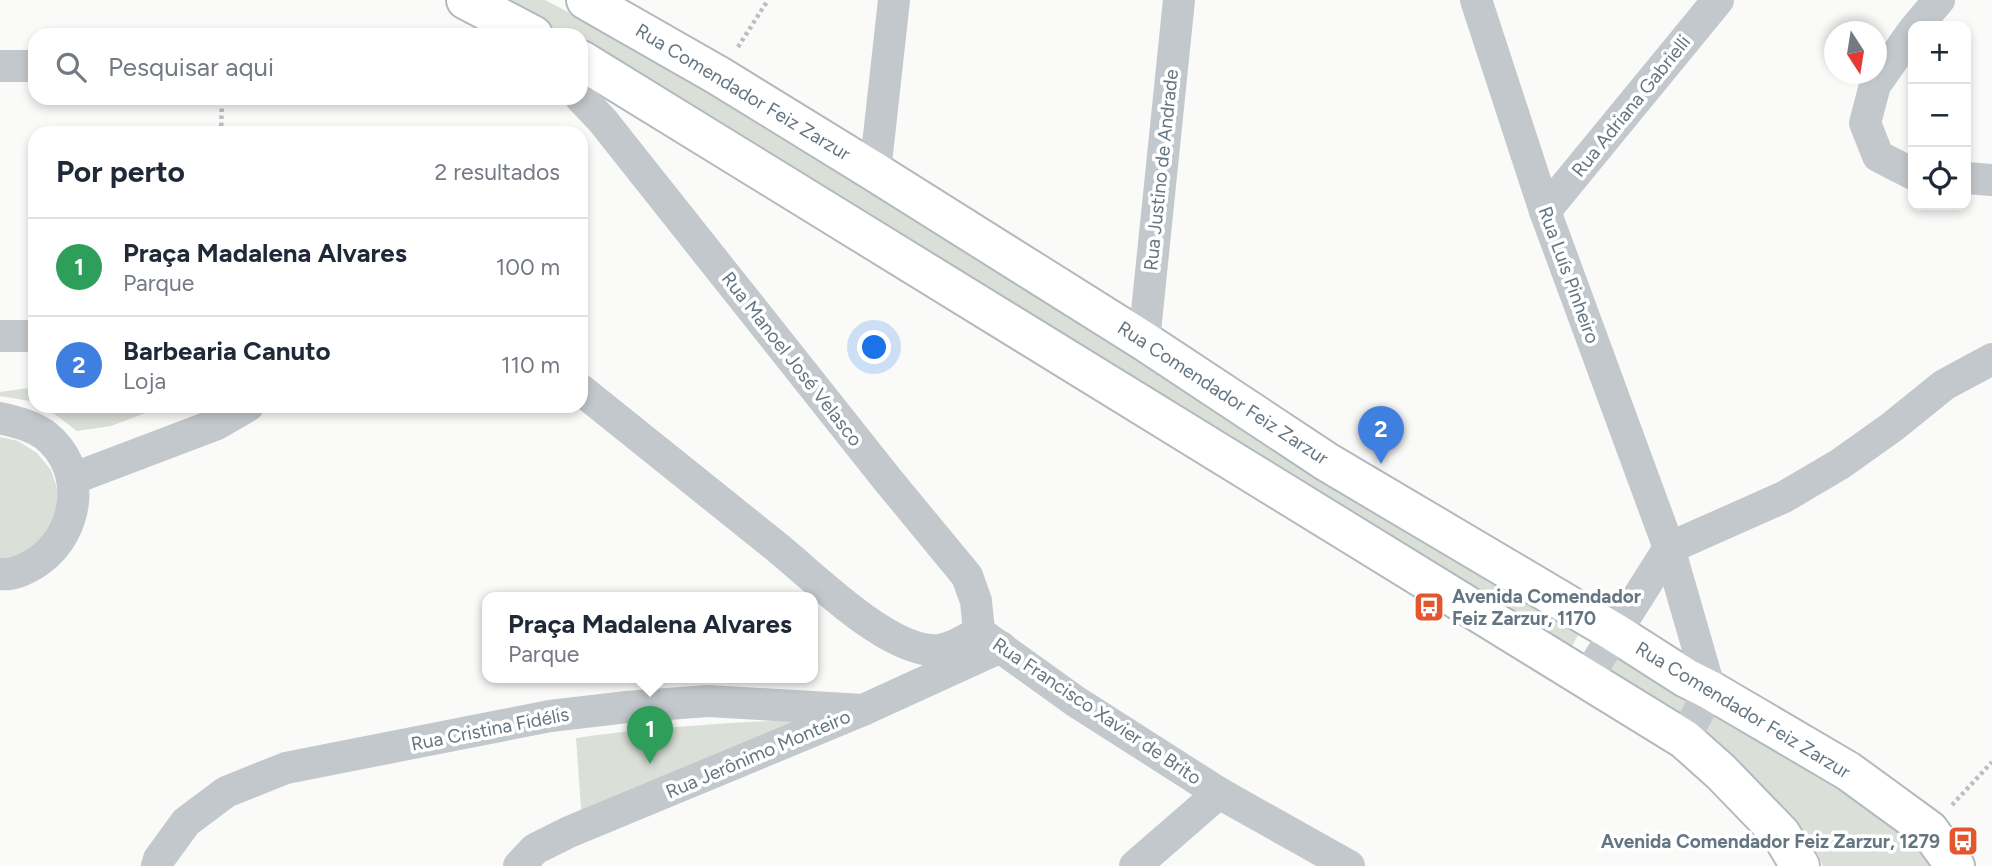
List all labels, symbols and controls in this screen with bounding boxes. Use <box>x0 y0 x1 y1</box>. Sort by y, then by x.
street label: Rua Comendador Feiz Zarzur <box>631 19 855 166</box>
north arrow <box>1824 21 1887 84</box>
map controls <box>1908 21 1971 210</box>
button: + <box>1908 21 1971 84</box>
search box <box>28 28 588 105</box>
street label: Rua Adriana Gabrielli <box>1567 31 1695 181</box>
icon: search <box>52 48 90 86</box>
text: Pesquisar aqui <box>108 51 274 83</box>
street label: Rua Justino de Andrade <box>1139 68 1183 272</box>
button: − <box>1908 84 1971 147</box>
button: locate <box>1908 147 1971 210</box>
text: Por perto <box>56 153 185 190</box>
text: 2 resultados <box>435 158 560 186</box>
street label: Rua Luís Pinheiro <box>1534 203 1604 347</box>
text: Praça Madalena Alvares <box>123 237 407 269</box>
text: 1 <box>74 253 84 281</box>
text: 100 m <box>496 253 560 281</box>
street label: Rua Manoel José Velasco <box>717 267 867 451</box>
text: Parque <box>123 269 194 297</box>
street label: Rua Comendador Feiz Zarzur <box>1113 316 1333 470</box>
your location <box>857 330 891 364</box>
text: Barbearia Canuto <box>123 335 331 367</box>
text: 2 <box>72 351 86 379</box>
text: 110 m <box>501 351 560 379</box>
text: Loja <box>123 367 166 395</box>
pin: 2 <box>1358 406 1404 464</box>
place label: Avenida Comendador Feiz Zarzur, 1170 <box>1452 585 1641 630</box>
bus stop icon: Avenida Comendador Feiz Zarzur, 1170 <box>1412 590 1446 624</box>
popup <box>482 592 818 683</box>
text: Praça Madalena Alvares <box>508 608 792 640</box>
street label: Rua Francisco Xavier de Brito <box>988 633 1206 789</box>
street label: Rua Comendador Feiz Zarzur <box>1631 637 1855 784</box>
text: Parque <box>508 640 579 668</box>
street label: Rua Cristina Fidélis <box>409 702 571 756</box>
street label: Rua Jerônimo Monteiro <box>662 705 854 803</box>
pin: 1 <box>627 706 673 764</box>
bus stop icon: Avenida Comendador Feiz Zarzur, 1279 <box>1946 824 1980 858</box>
place label: Avenida Comendador Feiz Zarzur, 1279 <box>1601 830 1940 853</box>

